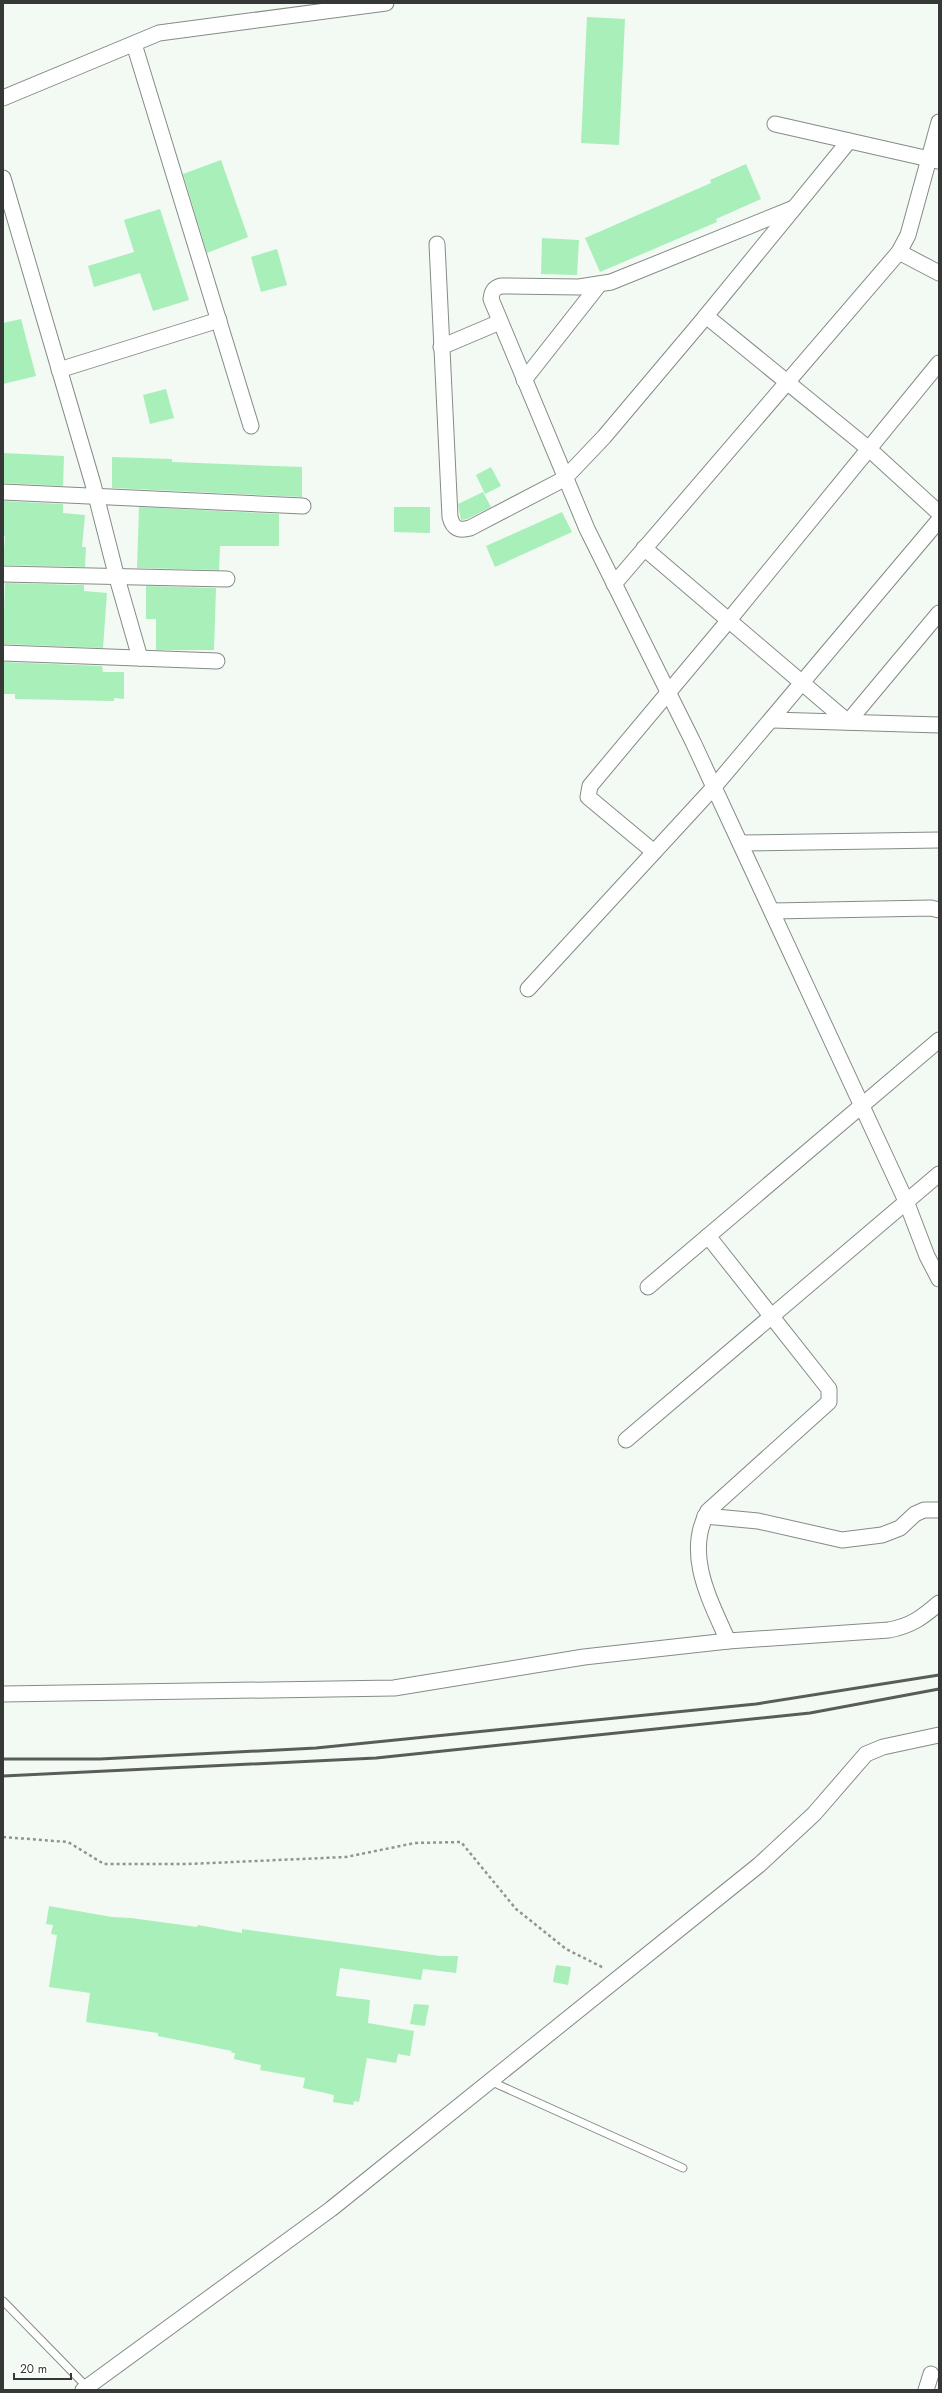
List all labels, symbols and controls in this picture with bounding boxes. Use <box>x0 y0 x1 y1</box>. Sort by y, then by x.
scale bar <box>14 2355 71 2381</box>
text: 20 m <box>20 2360 47 2378</box>

